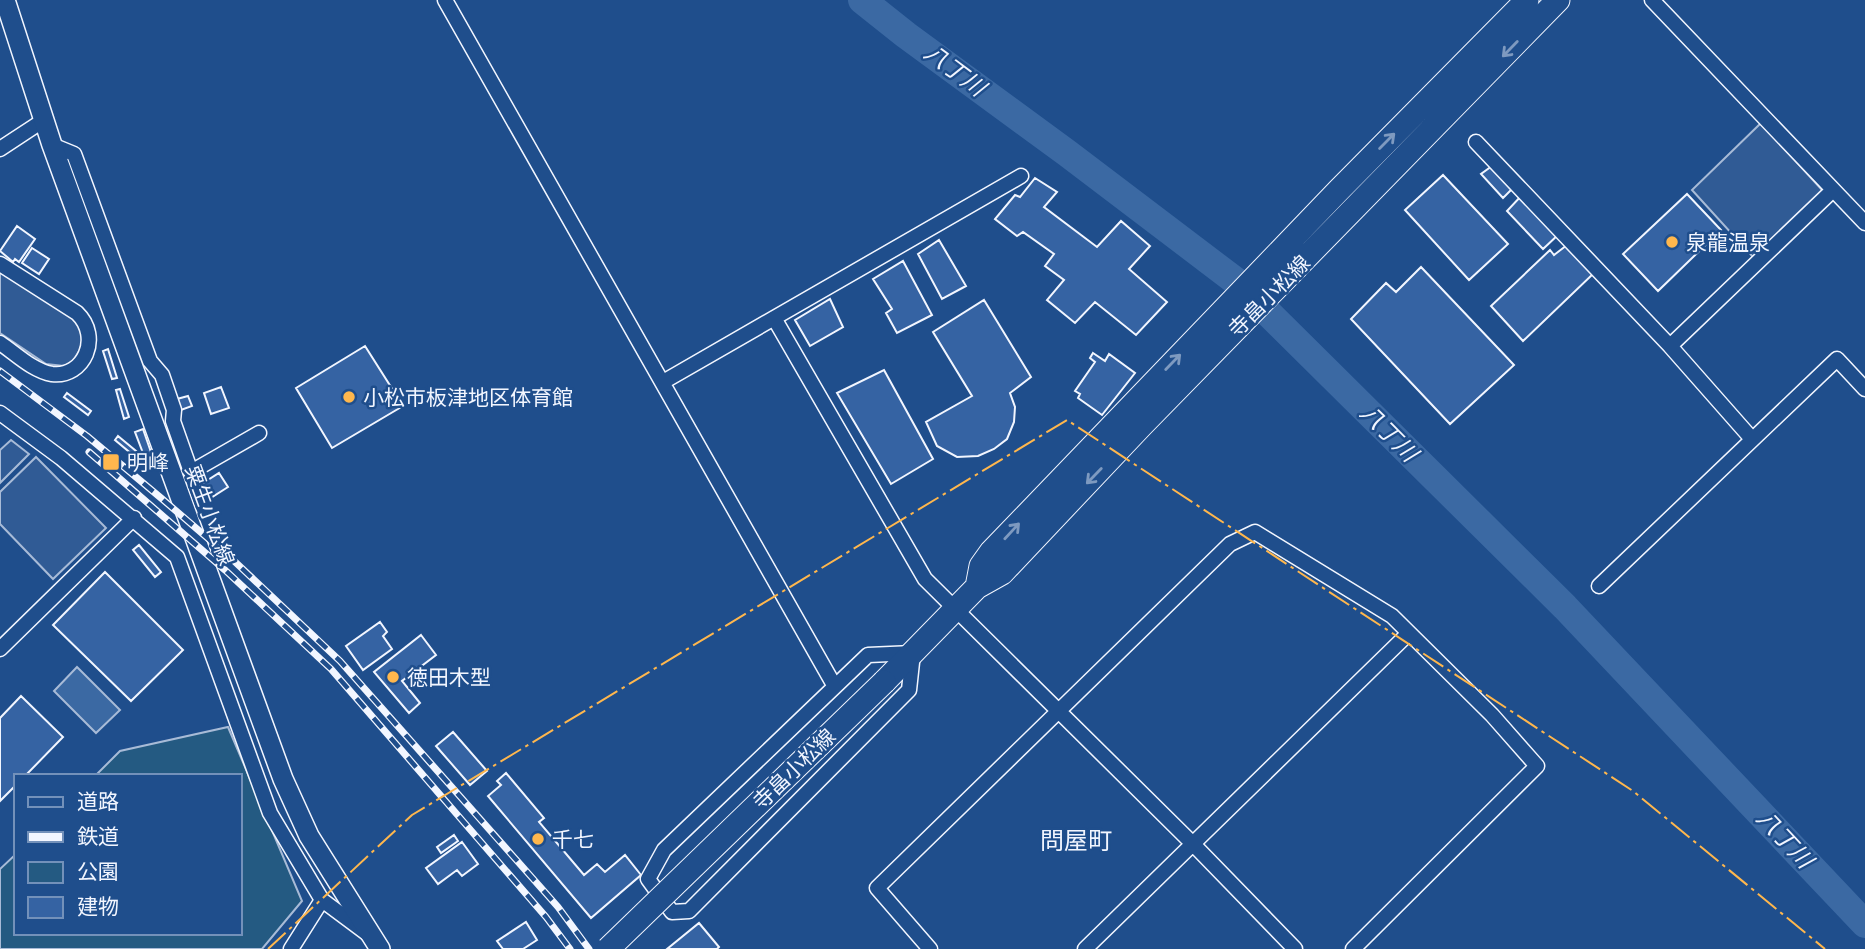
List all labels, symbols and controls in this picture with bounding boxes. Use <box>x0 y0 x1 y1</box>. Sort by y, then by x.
water label: 八丁川 <box>919 38 993 104</box>
one-way arrow <box>1502 40 1519 57</box>
one-way arrow <box>1379 133 1396 150</box>
place label: 泉龍温泉 <box>1686 230 1770 255</box>
marker: 泉龍温泉 <box>1664 234 1680 250</box>
street label: 寺畠小松線 <box>1223 250 1315 342</box>
one-way arrow <box>1164 353 1181 370</box>
place label: 小松市板津地区体育館 <box>363 385 573 410</box>
marker: 小松市板津地区体育館 <box>341 389 357 405</box>
water label: 八丁川 <box>1355 399 1425 469</box>
place label: 明峰 <box>127 450 169 475</box>
marker: 明峰 <box>101 452 121 472</box>
street label: 粟生小松線 <box>180 461 240 569</box>
one-way arrow <box>1086 467 1103 484</box>
one-way arrow <box>1003 522 1020 539</box>
place label: 徳田木型 <box>407 665 491 690</box>
marker: 徳田木型 <box>385 669 401 685</box>
street label: 寺畠小松線 <box>748 724 840 814</box>
legend <box>14 774 242 935</box>
text: 道路 <box>77 789 119 814</box>
water label: 八丁川 <box>1751 804 1821 876</box>
text: 鉄道 <box>77 824 119 849</box>
district label: 問屋町 <box>1040 826 1112 855</box>
place label: 千七 <box>552 827 594 852</box>
marker: 千七 <box>530 831 546 847</box>
text: 公園 <box>77 859 119 884</box>
text: 建物 <box>77 894 119 919</box>

